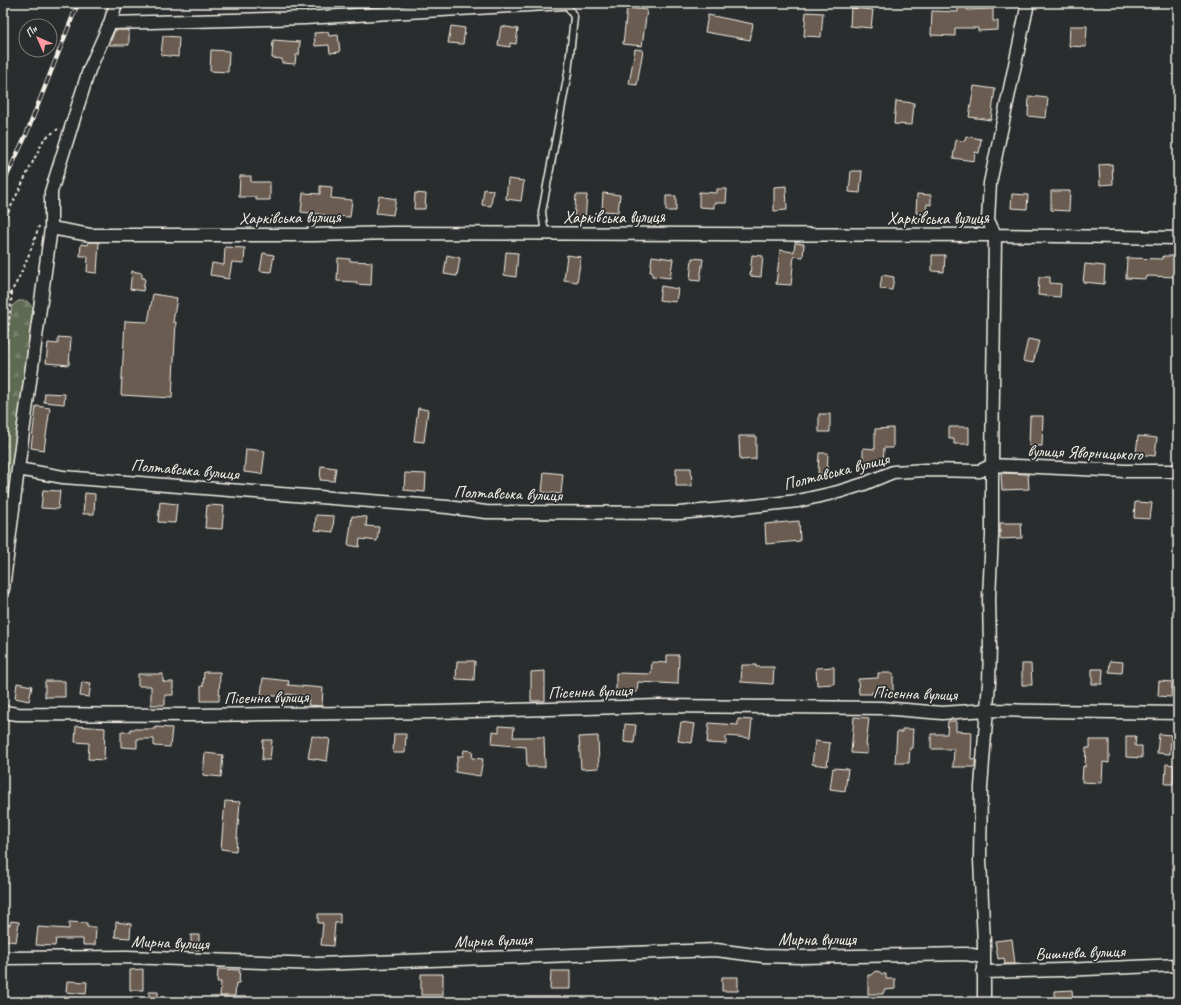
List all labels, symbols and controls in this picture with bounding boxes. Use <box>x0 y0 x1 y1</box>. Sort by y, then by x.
north arrow <box>18 18 58 58</box>
text: Пн <box>22 21 41 40</box>
street label: Харківська вулиця <box>239 206 342 229</box>
street label: Харківська вулиця <box>563 207 666 228</box>
street label: Харківська вулиця <box>887 208 990 229</box>
street label: вулиця Яворницького <box>1027 440 1144 465</box>
street label: Полтавська вулиця <box>781 448 892 495</box>
street label: Полтавська вулиця <box>130 454 241 485</box>
street label: Полтавська вулиця <box>454 481 564 506</box>
street label: Пісенна вулиця <box>548 679 634 703</box>
street label: Пісенна вулиця <box>873 682 959 706</box>
street label: Пісенна вулиця <box>224 686 310 709</box>
street label: Мирна вулиця <box>454 929 534 952</box>
street label: Мирна вулиця <box>778 929 858 950</box>
street label: Мирна вулиця <box>131 931 211 954</box>
street label: Вишнева вулиця <box>1035 940 1126 965</box>

